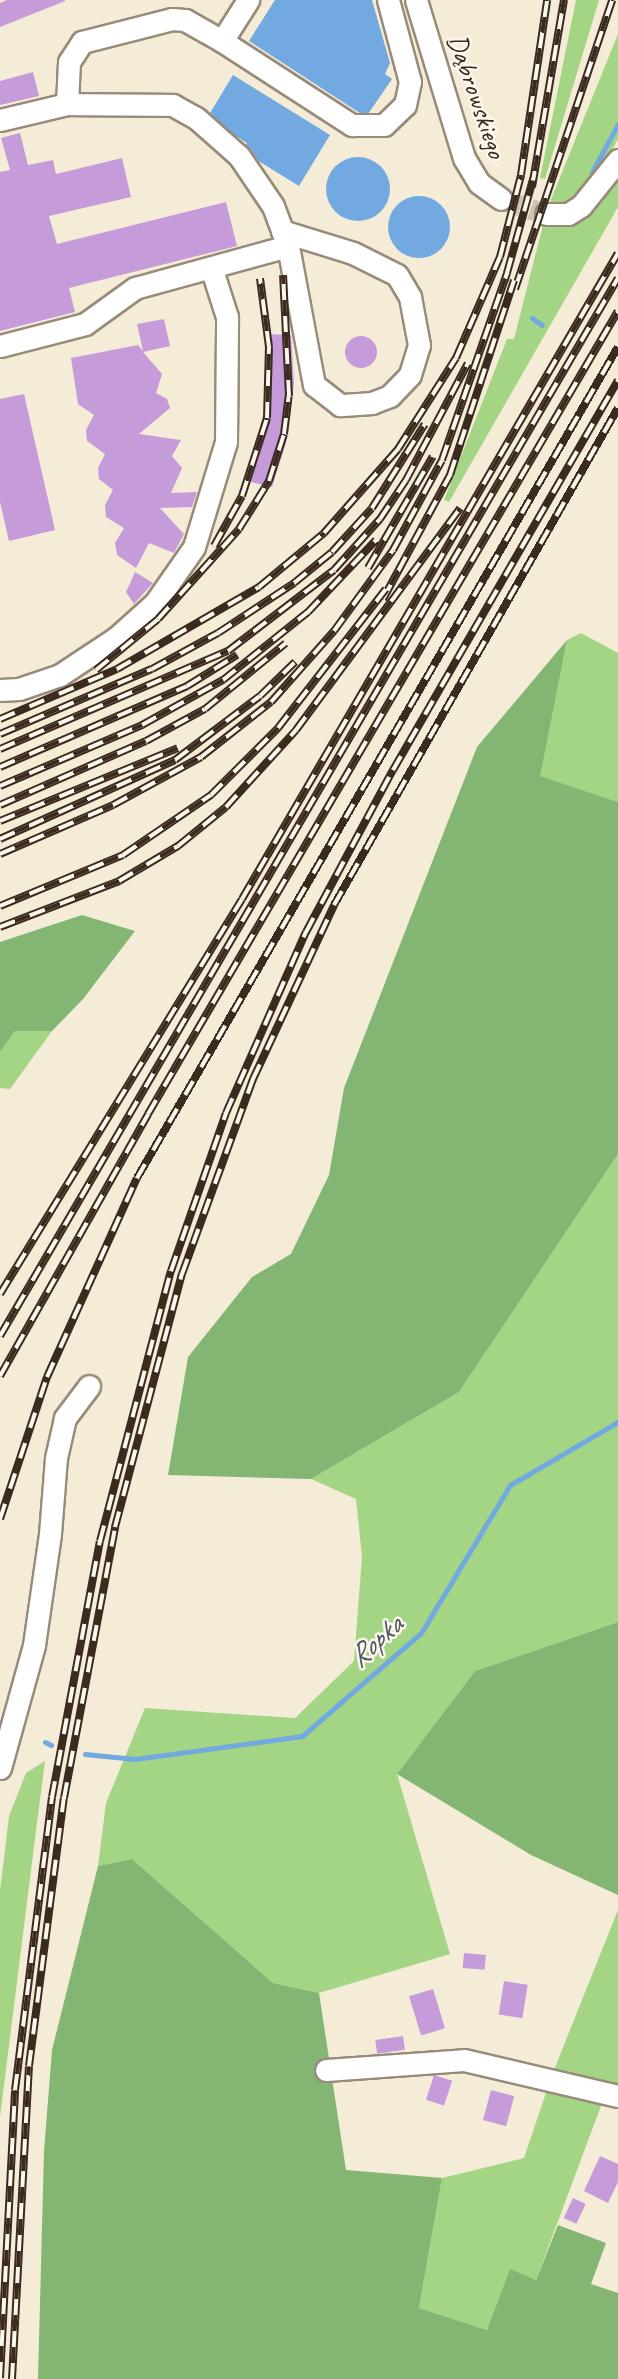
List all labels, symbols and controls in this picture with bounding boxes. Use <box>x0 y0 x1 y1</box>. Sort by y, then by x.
street label: Dąbrowskiego <box>440 30 514 162</box>
water label: Ropka <box>340 1607 410 1675</box>

